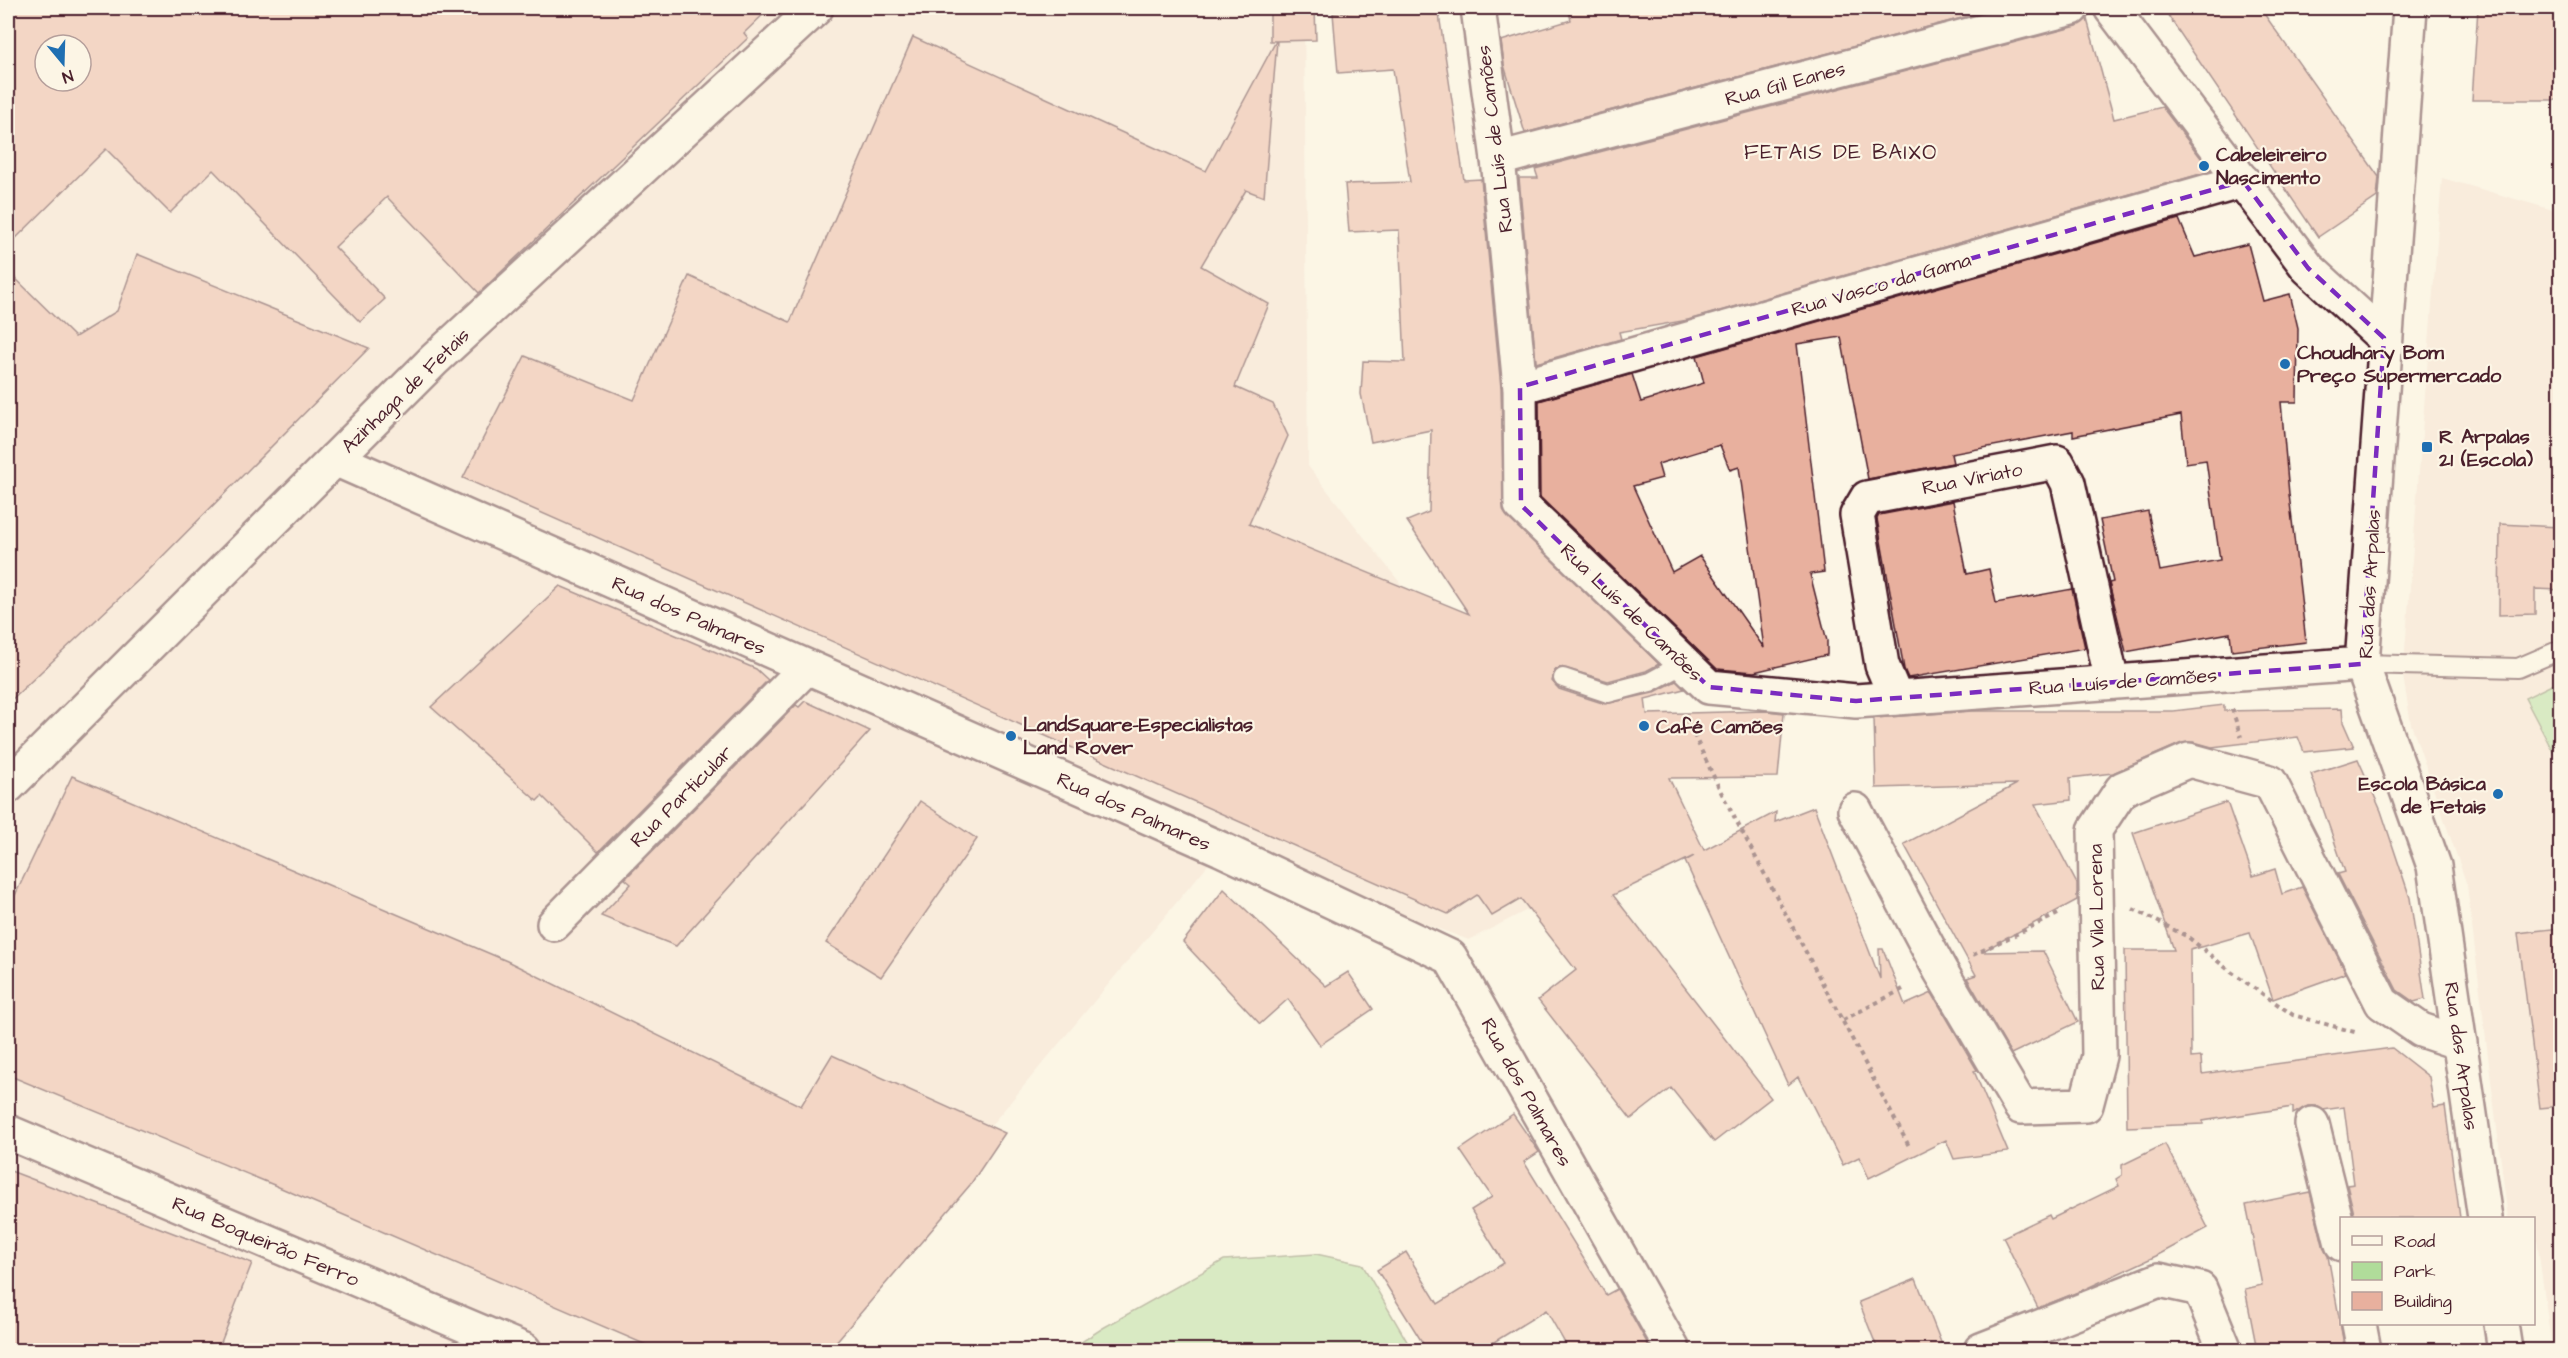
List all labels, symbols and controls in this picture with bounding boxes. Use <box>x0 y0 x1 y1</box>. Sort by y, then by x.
north arrow <box>33 33 93 93</box>
street label: Rua Luís de Camões <box>1470 43 1520 234</box>
street label: Rua Gil Eanes <box>1722 54 1849 113</box>
text: N <box>59 64 76 88</box>
district label: FETAIS DE BAIXO <box>1744 138 1938 167</box>
place label: Cabeleireiro Nascimento <box>2216 141 2327 192</box>
marker: Cabeleireiro Nascimento <box>2197 159 2211 173</box>
street label: Rua Vasco da Gama <box>1788 246 1974 324</box>
street label: Azinhaga de Fetais <box>335 322 477 460</box>
place label: Choudhary Bom Preço Supermercado <box>2297 339 2502 390</box>
marker: Choudhary Bom Preço Supermercado <box>2278 357 2292 371</box>
place label: R Arpalas 21 (Escola) <box>2438 423 2533 474</box>
marker: R Arpalas 21 (Escola) <box>2420 440 2434 454</box>
street label: Rua Viriato <box>1920 456 2025 502</box>
street label: Rua das Arpalas <box>2352 509 2388 659</box>
street label: Rua Luís de Camões <box>1554 537 1709 688</box>
street label: Rua dos Palmares <box>607 569 770 662</box>
street label: Rua Luís de Camões <box>2028 661 2218 703</box>
place label: LandSquare-Especialistas Land Rover <box>1023 711 1253 762</box>
place label: Café Camões <box>1656 713 1783 741</box>
marker: Café Camões <box>1637 719 1651 733</box>
marker: LandSquare-Especialistas Land Rover <box>1004 729 1018 743</box>
street label: Rua Particular <box>624 739 739 854</box>
street label: Rua dos Palmares <box>1052 765 1215 858</box>
place label: Escola Básica de Fetais <box>2359 770 2487 821</box>
marker: Escola Básica de Fetais <box>2491 787 2505 801</box>
street label: Rua Vila Lorena <box>2082 843 2112 991</box>
street label: Rua das Arpalas <box>2437 980 2485 1132</box>
street label: Rua dos Palmares <box>1474 1013 1579 1172</box>
street label: Rua Boqueirão Ferro <box>168 1190 364 1294</box>
legend <box>2340 1217 2535 1325</box>
text: Road <box>2394 1229 2435 1254</box>
text: Park <box>2394 1259 2436 1284</box>
text: Building <box>2394 1289 2452 1315</box>

